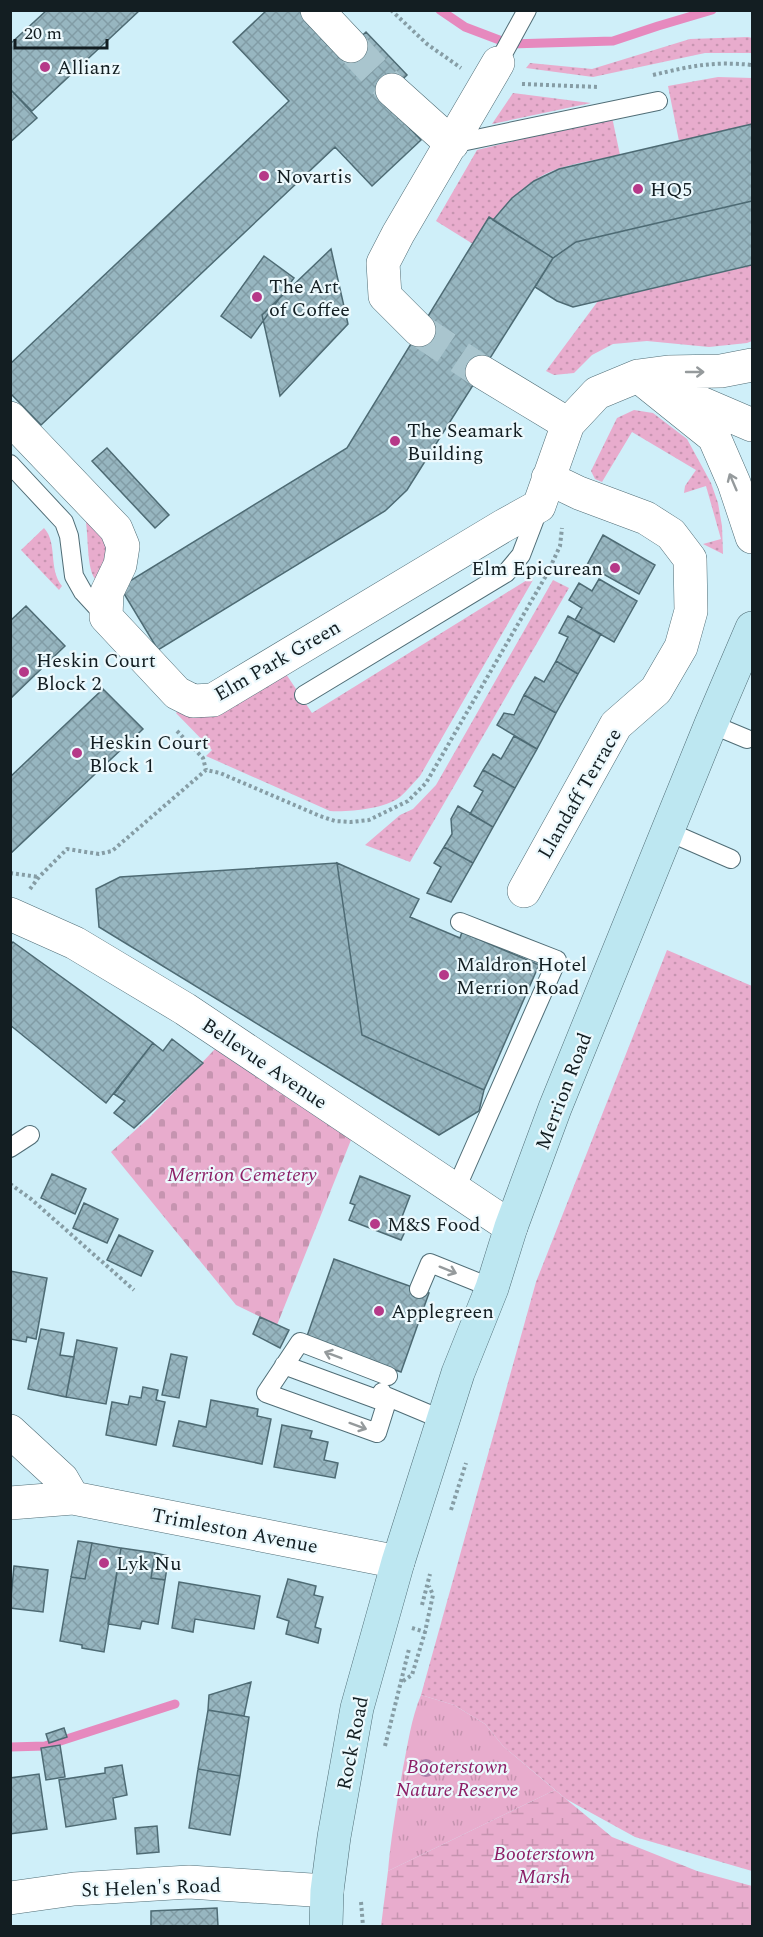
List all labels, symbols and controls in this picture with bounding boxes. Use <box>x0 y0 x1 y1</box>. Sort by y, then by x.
scale bar <box>15 12 106 50</box>
text: 20 m <box>24 20 62 47</box>
place label: Allianz <box>57 53 121 83</box>
marker: Allianz <box>38 60 52 74</box>
place label: Novartis <box>276 162 352 192</box>
marker: Novartis <box>257 169 271 183</box>
place label: HQ5 <box>650 175 692 205</box>
marker: HQ5 <box>631 182 645 196</box>
place label: The Art of Coffee <box>269 272 350 325</box>
marker: The Art of Coffee <box>250 290 264 304</box>
one-way arrow <box>685 366 705 378</box>
place label: The Seamark Building <box>407 416 523 469</box>
marker: The Seamark Building <box>388 434 402 448</box>
one-way arrow <box>727 473 738 492</box>
place label: Elm Epicurean <box>471 554 603 584</box>
marker: Elm Epicurean <box>608 561 622 575</box>
street label: Elm Park Green <box>209 612 346 709</box>
place label: Heskin Court Block 2 <box>36 646 156 699</box>
marker: Heskin Court Block 2 <box>17 665 31 679</box>
street label: Llandaff Terrace <box>530 722 630 865</box>
place label: Heskin Court Block 1 <box>89 728 209 781</box>
marker: Heskin Court Block 1 <box>70 746 84 760</box>
place label: Maldron Hotel Merrion Road <box>456 950 587 1003</box>
marker: Maldron Hotel Merrion Road <box>437 968 451 982</box>
street label: Bellevue Avenue <box>196 1011 333 1117</box>
street label: Merrion Road <box>528 1028 600 1154</box>
park label: Merrion Cemetery <box>167 1160 317 1190</box>
place label: M&S Food <box>387 1210 480 1240</box>
marker: M&S Food <box>368 1217 382 1231</box>
one-way arrow <box>438 1265 457 1276</box>
place label: Applegreen <box>391 1297 494 1327</box>
marker: Applegreen <box>372 1304 386 1318</box>
one-way arrow <box>324 1349 343 1360</box>
one-way arrow <box>348 1421 367 1432</box>
street label: Trimleston Avenue <box>149 1500 321 1562</box>
place label: Lyk Nu <box>116 1549 181 1579</box>
marker: Lyk Nu <box>97 1556 111 1570</box>
street label: Rock Road <box>329 1694 377 1793</box>
park label: Booterstown Nature Reserve <box>396 1752 519 1805</box>
park label: Booterstown Marsh <box>493 1839 595 1892</box>
street label: St Helen's Road <box>81 1871 221 1905</box>

